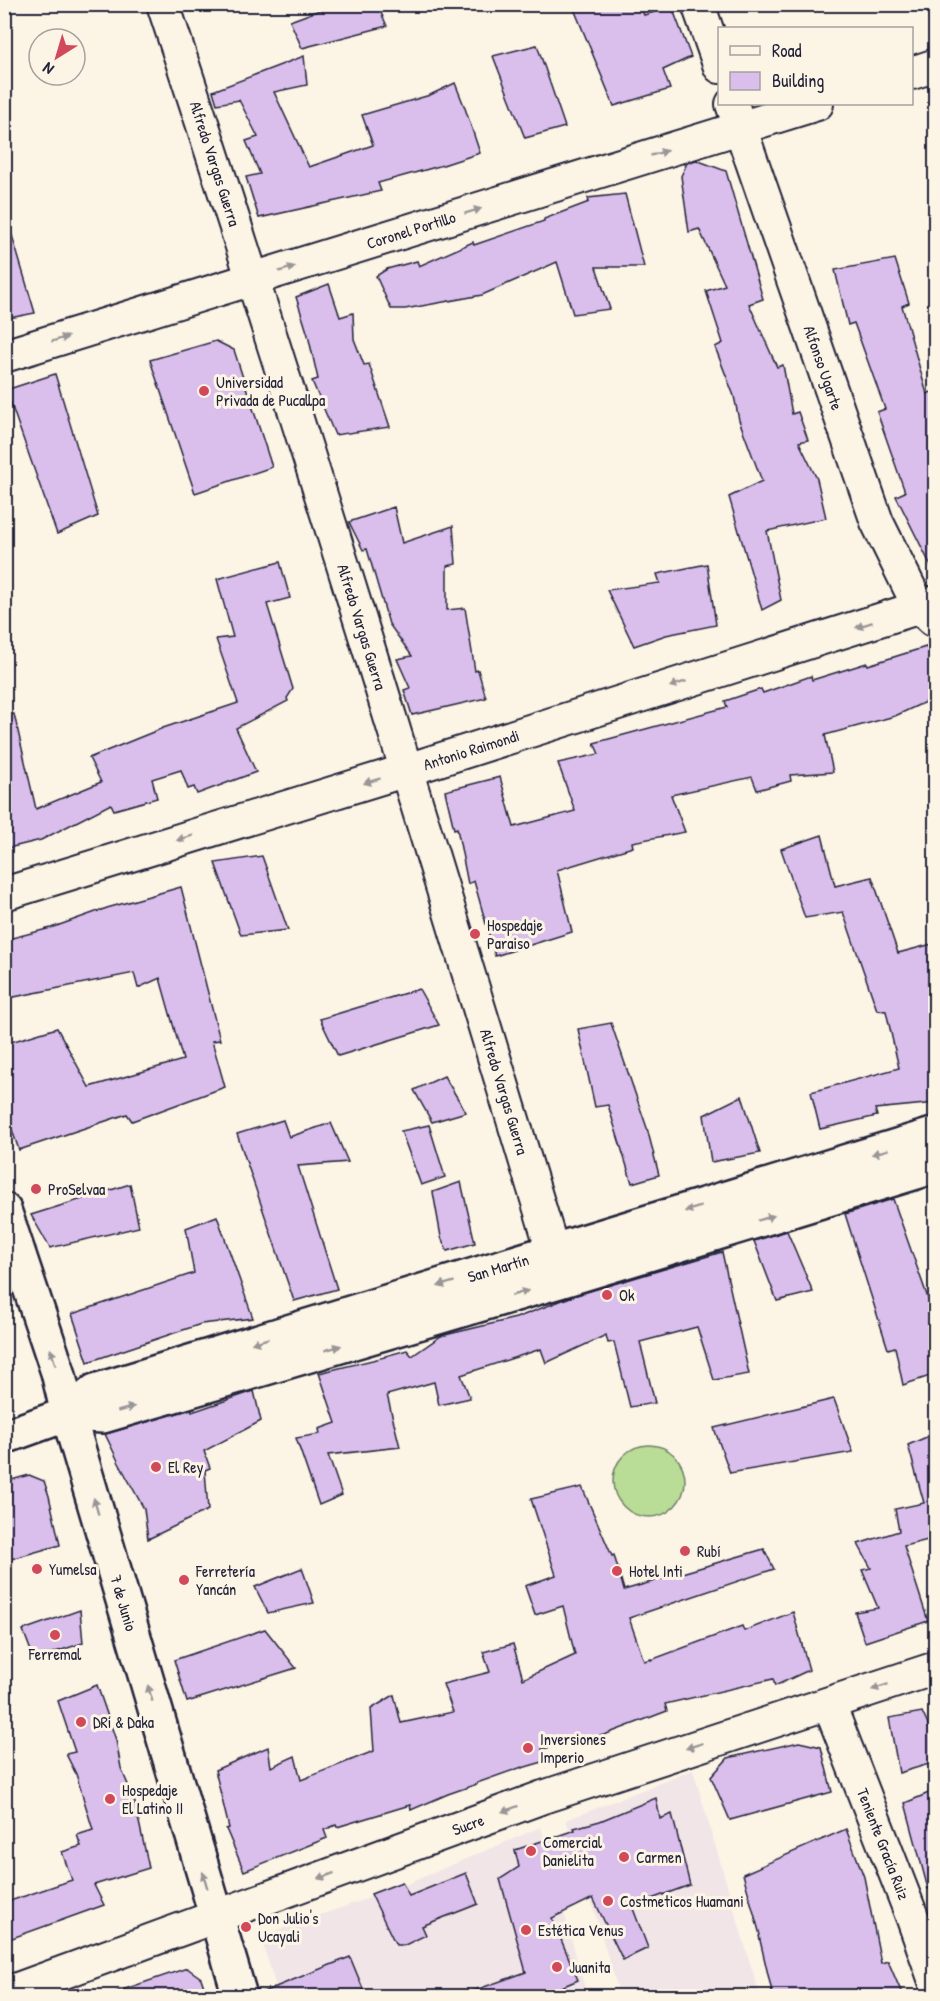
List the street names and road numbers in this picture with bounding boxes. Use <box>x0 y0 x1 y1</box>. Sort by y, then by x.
street label: Alfredo Vargas Guerra <box>185 98 246 229</box>
street label: Coronel Portillo <box>364 206 459 254</box>
street label: Alfonso Ugarte <box>799 322 848 413</box>
street label: Alfredo Vargas Guerra <box>332 561 392 693</box>
street label: Antonio Raimondi <box>420 724 522 775</box>
street label: Alfredo Vargas Guerra <box>475 1026 534 1157</box>
street label: San Martín <box>465 1248 531 1288</box>
street label: 7 de Junio <box>105 1572 143 1634</box>
street label: Teniente Gracía Ruiz <box>852 1785 915 1903</box>
street label: Sucre <box>449 1808 488 1840</box>

